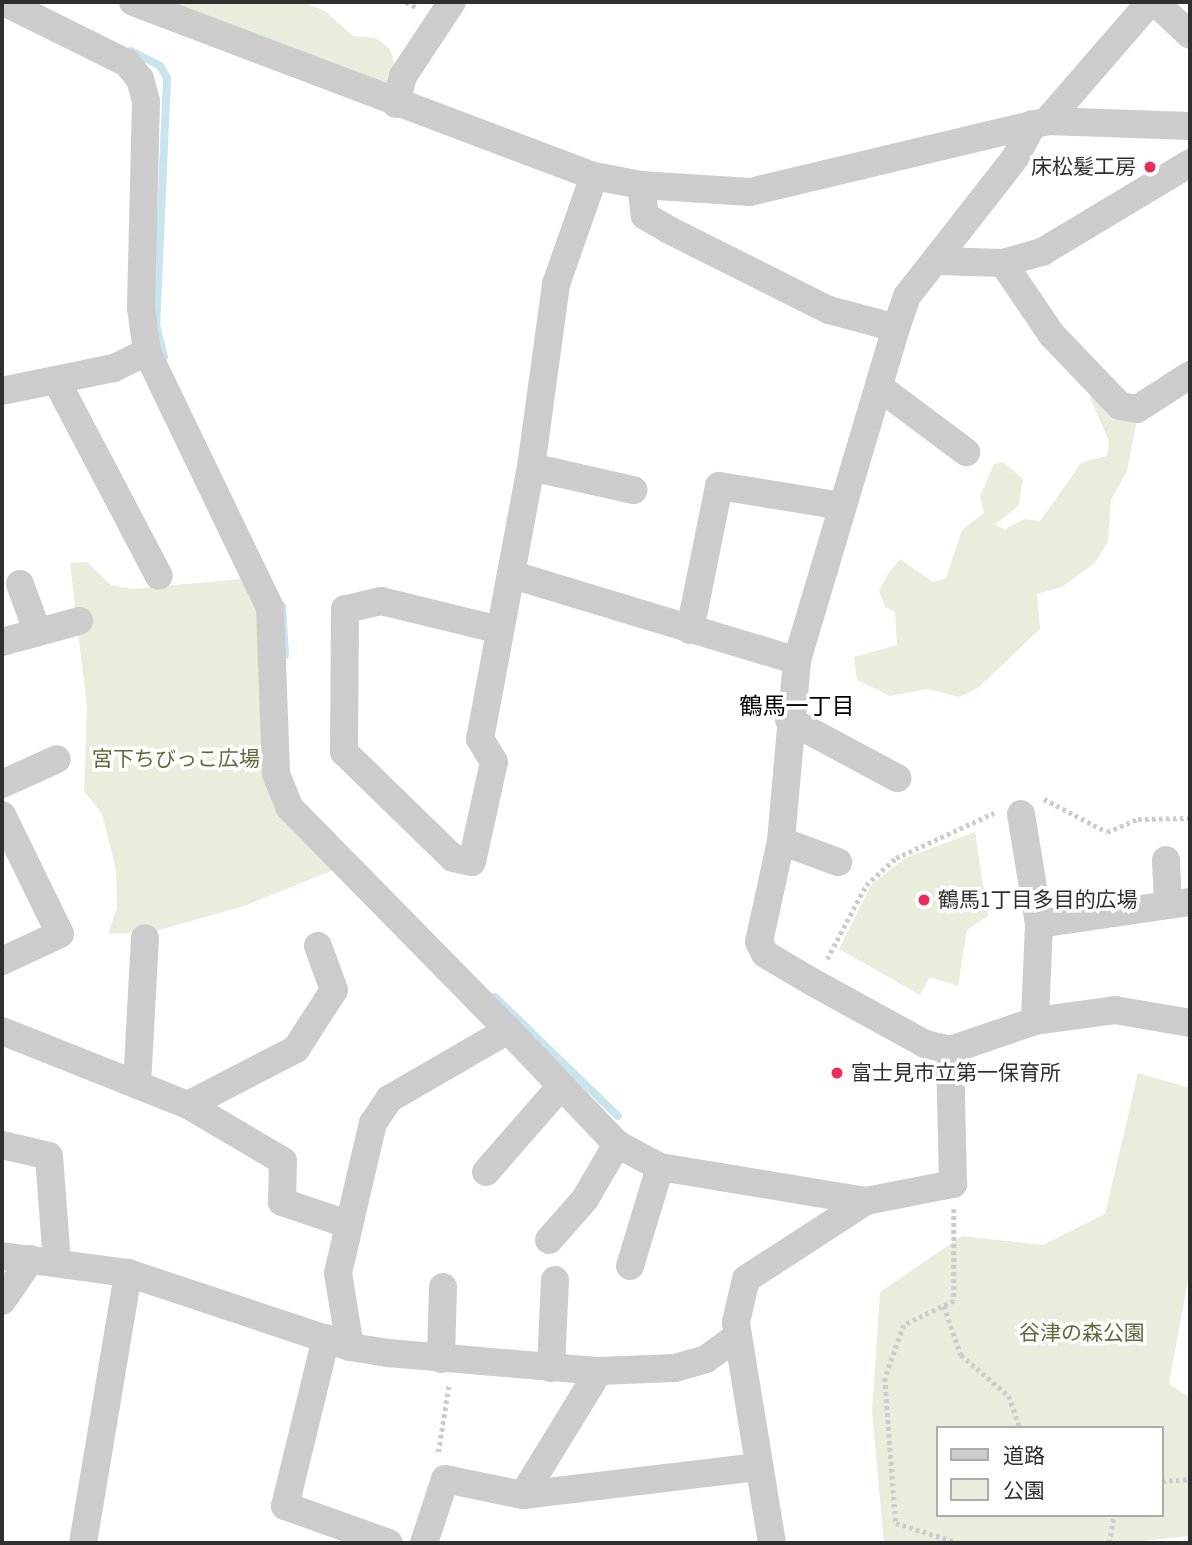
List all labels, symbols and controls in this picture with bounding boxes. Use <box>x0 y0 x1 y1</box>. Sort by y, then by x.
place label: 床松髪工房 <box>1031 154 1136 180</box>
marker: 床松髪工房 <box>1142 159 1158 175</box>
district label: 鶴馬一丁目 <box>740 693 854 721</box>
park label: 宮下ちびっこ広場 <box>92 746 260 772</box>
place label: 鶴馬1丁目多目的広場 <box>938 887 1137 913</box>
marker: 鶴馬1丁目多目的広場 <box>916 892 932 908</box>
place label: 富士見市立第一保育所 <box>851 1060 1061 1086</box>
marker: 富士見市立第一保育所 <box>829 1065 845 1081</box>
park label: 谷津の森公園 <box>1019 1320 1145 1346</box>
legend <box>936 1426 1164 1517</box>
text: 道路 <box>1003 1441 1045 1471</box>
text: 公園 <box>1003 1476 1045 1506</box>

